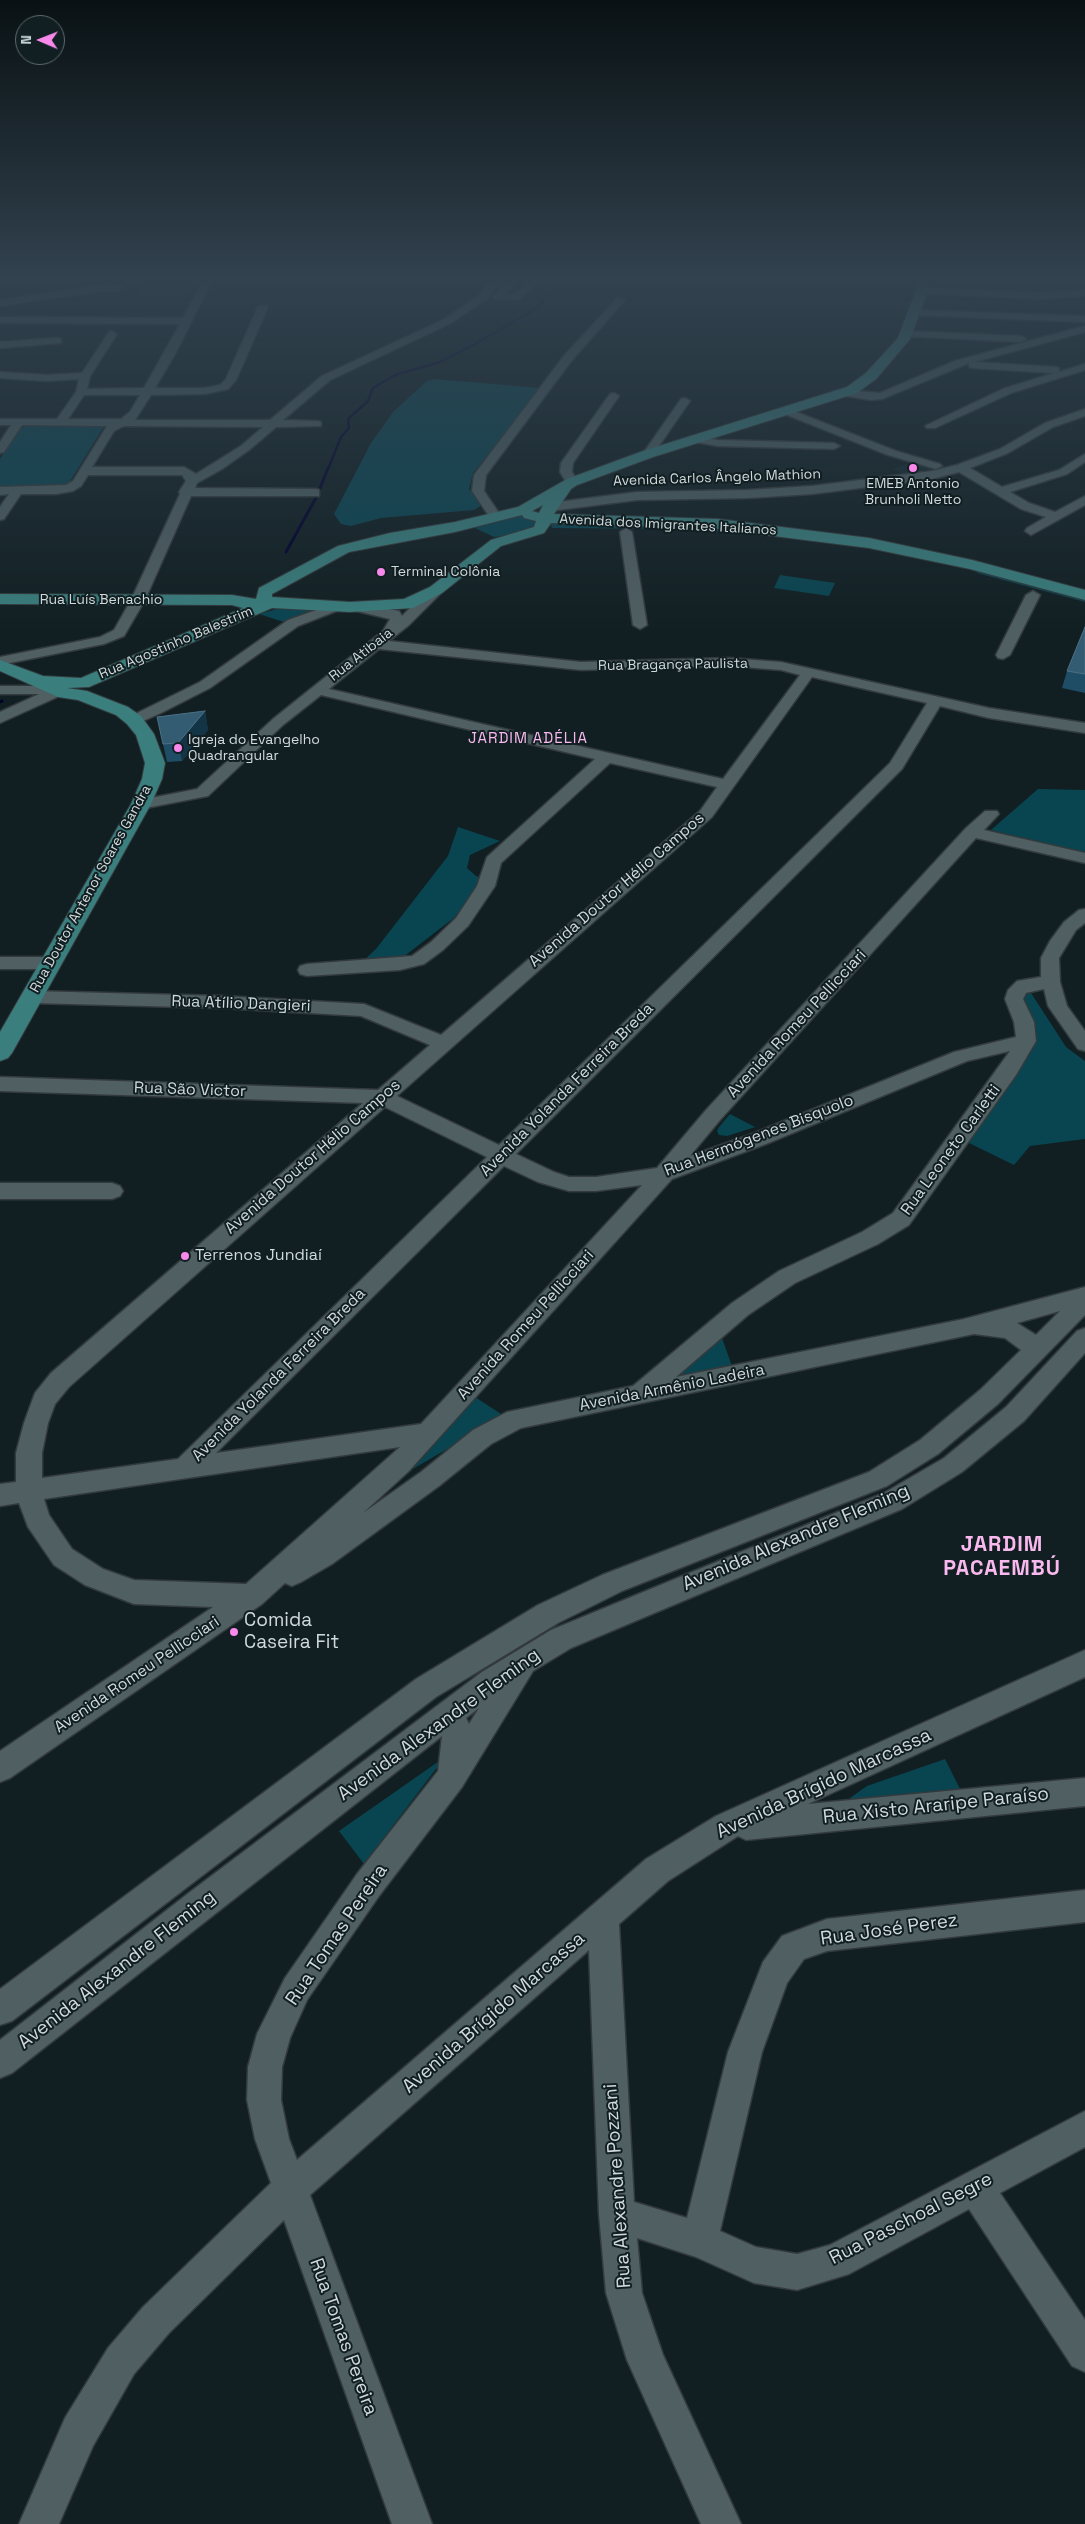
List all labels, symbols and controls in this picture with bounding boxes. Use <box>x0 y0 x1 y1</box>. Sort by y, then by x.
north arrow <box>15 15 65 65</box>
text: N <box>17 35 35 45</box>
marker: EMEB Antonio Brunholi Netto <box>907 462 919 474</box>
street label: Avenida Carlos Ângelo Mathion <box>613 466 821 490</box>
place label: EMEB Antonio Brunholi Netto <box>865 476 961 508</box>
street label: Avenida dos Imigrantes Italianos <box>559 511 777 539</box>
place label: Terminal Colônia <box>391 564 500 580</box>
marker: Terminal Colônia <box>375 566 387 578</box>
street label: Rua Luís Benachio <box>40 592 162 608</box>
street label: Rua Agostinho Balestrim <box>97 603 255 683</box>
street label: Rua Atibaia <box>326 625 396 685</box>
street label: Rua Bragança Paulista <box>598 655 748 675</box>
district label: JARDIM ADÉLIA <box>466 730 590 748</box>
place label: Igreja do Evangelho Quadrangular <box>188 732 320 764</box>
marker: Igreja do Evangelho Quadrangular <box>172 742 184 754</box>
street label: Rua Doutor Antenor Soares Gandra <box>27 782 155 996</box>
street label: Avenida Doutor Hélio Campos <box>525 809 709 971</box>
street label: Avenida Romeu Pellicciari <box>724 946 870 1102</box>
street label: Rua Atílio Dangieri <box>171 992 311 1016</box>
street label: Avenida Yolanda Ferreira Breda <box>476 999 658 1181</box>
street label: Avenida Doutor Hélio Campos <box>221 1076 405 1238</box>
street label: Rua São Victor <box>134 1078 246 1102</box>
street label: Rua Leoneto Carletti <box>897 1081 1005 1219</box>
street label: Rua Hermógenes Bisquolo <box>662 1091 856 1181</box>
place label: Terrenos Jundiaí <box>195 1246 322 1266</box>
street label: Avenida Romeu Pellicciari <box>454 1246 598 1404</box>
marker: Terrenos Jundiaí <box>179 1250 191 1262</box>
street label: Avenida Yolanda Ferreira Breda <box>188 1284 370 1466</box>
street label: Avenida Armênio Ladeira <box>578 1361 766 1415</box>
street label: Avenida Alexandre Fleming <box>679 1480 913 1596</box>
district label: JARDIM PACAEMBÚ <box>942 1532 1062 1582</box>
place label: Comida Caseira Fit <box>244 1610 339 1654</box>
street label: Avenida Romeu Pellicciari <box>51 1613 223 1737</box>
marker: Comida Caseira Fit <box>228 1626 240 1638</box>
street label: Avenida Alexandre Fleming <box>334 1644 544 1806</box>
street label: Avenida Brígido Marcassa <box>713 1724 935 1844</box>
street label: Rua Xisto Araripe Paraíso <box>822 1783 1050 1829</box>
street label: Rua Tomas Pereira <box>281 1860 393 2010</box>
street label: Avenida Alexandre Fleming <box>14 1886 220 2054</box>
street label: Rua José Perez <box>819 1909 959 1951</box>
street label: Avenida Brígido Marcassa <box>398 1927 590 2099</box>
street label: Rua Alexandre Pozzani <box>599 2083 637 2289</box>
street label: Rua Paschoal Segre <box>826 2168 996 2270</box>
street label: Rua Tomas Pereira <box>304 2255 382 2419</box>

